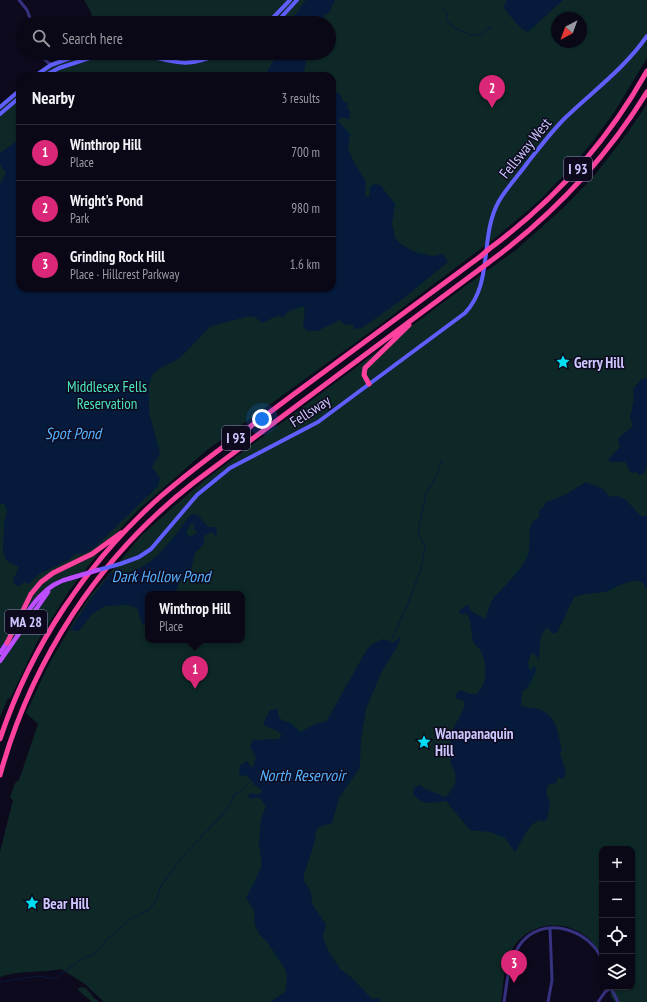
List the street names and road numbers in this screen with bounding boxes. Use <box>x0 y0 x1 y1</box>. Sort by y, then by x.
street label: Fellsway West <box>495 114 555 182</box>
road number: I 93 <box>564 157 592 181</box>
street label: Fellsway <box>286 391 334 431</box>
road number: I 93 <box>222 426 250 450</box>
road number: MA 28 <box>5 610 47 634</box>

